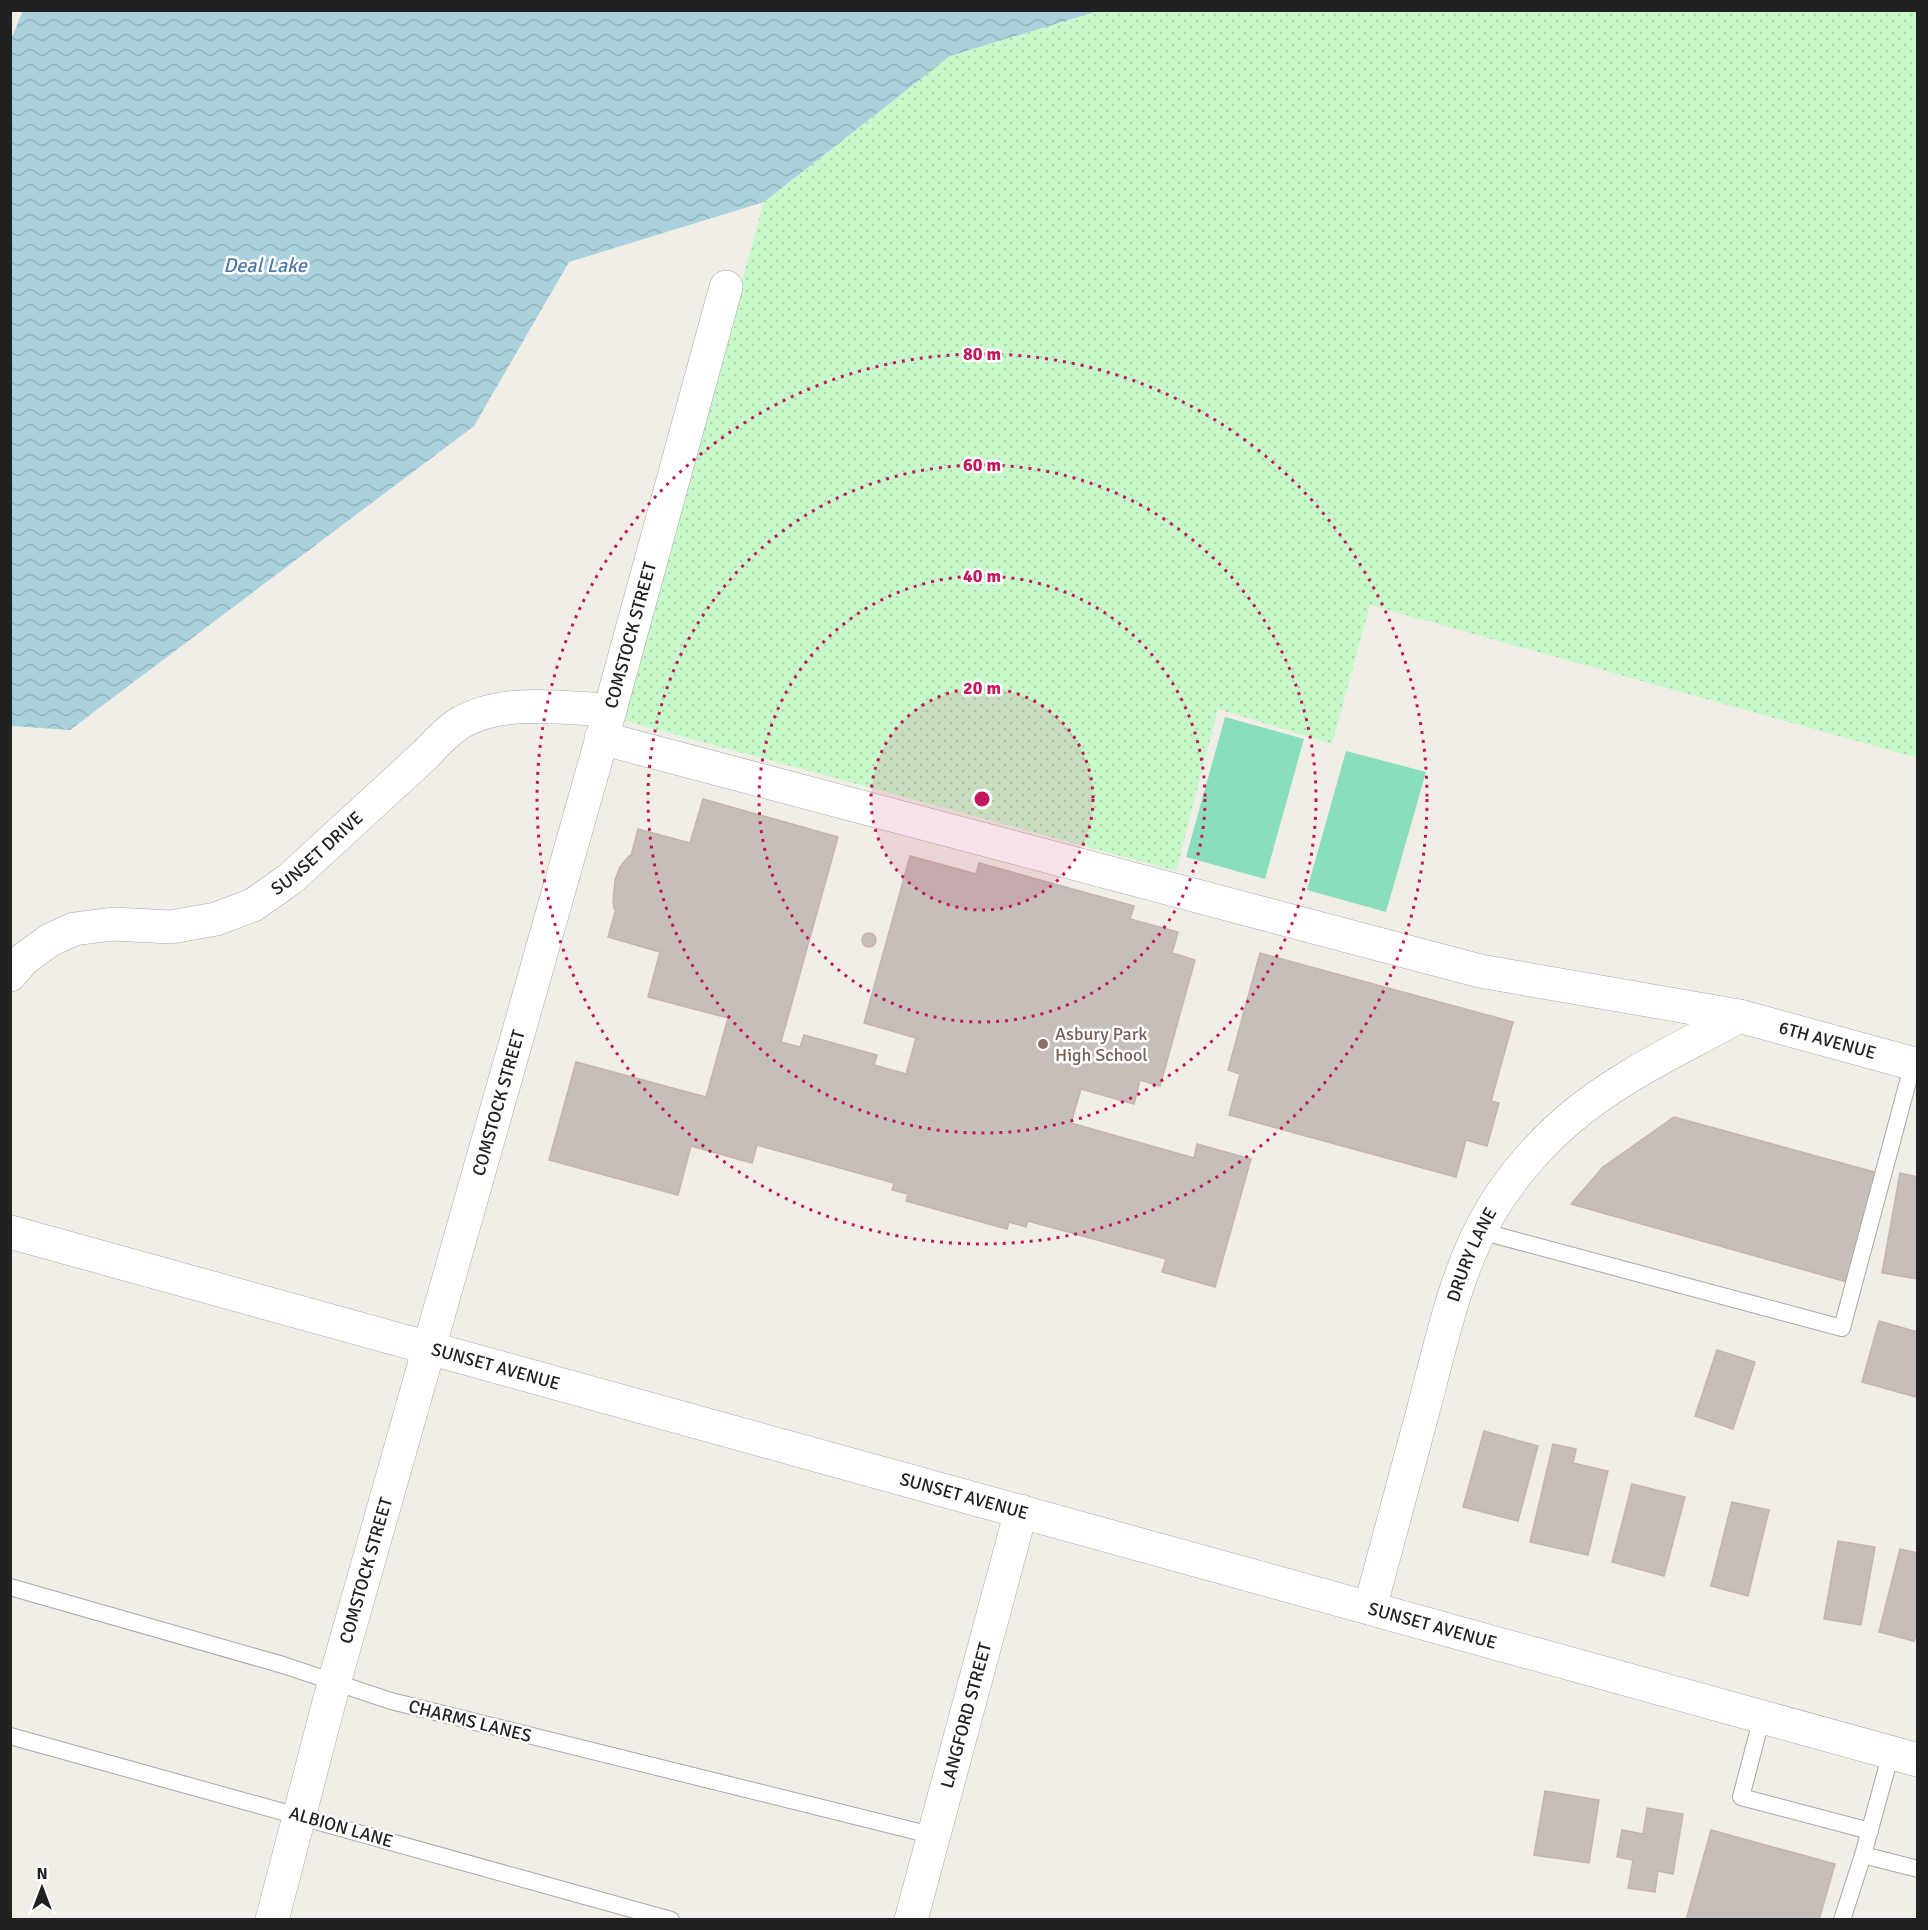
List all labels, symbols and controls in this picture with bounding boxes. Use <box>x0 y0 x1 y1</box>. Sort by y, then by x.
water label: Deal Lake <box>223 253 308 278</box>
text: 80 m <box>963 343 1001 365</box>
text: 60 m <box>963 454 1001 476</box>
street label: COMSTOCK STREET <box>600 559 661 711</box>
text: 40 m <box>963 565 1001 587</box>
text: 20 m <box>963 677 1001 699</box>
centre of rings <box>972 789 992 809</box>
street label: SUNSET DRIVE <box>267 807 367 900</box>
street label: 6TH AVENUE <box>1776 1016 1879 1064</box>
place label: Asbury Park High School <box>1055 1023 1148 1066</box>
street label: COMSTOCK STREET <box>467 1027 530 1178</box>
marker: Asbury Park High School <box>1036 1037 1050 1051</box>
street label: DRURY LANE <box>1442 1203 1501 1304</box>
street label: SUNSET AVENUE <box>429 1338 563 1395</box>
street label: SUNSET AVENUE <box>897 1468 1031 1524</box>
street label: COMSTOCK STREET <box>335 1495 397 1646</box>
street label: SUNSET AVENUE <box>1366 1597 1499 1654</box>
street label: LANGFORD STREET <box>936 1640 996 1791</box>
street label: CHARMS LANES <box>406 1695 534 1747</box>
street label: ALBION LANE <box>287 1802 395 1852</box>
north arrow <box>12 1858 72 1918</box>
text: N <box>36 1864 48 1884</box>

